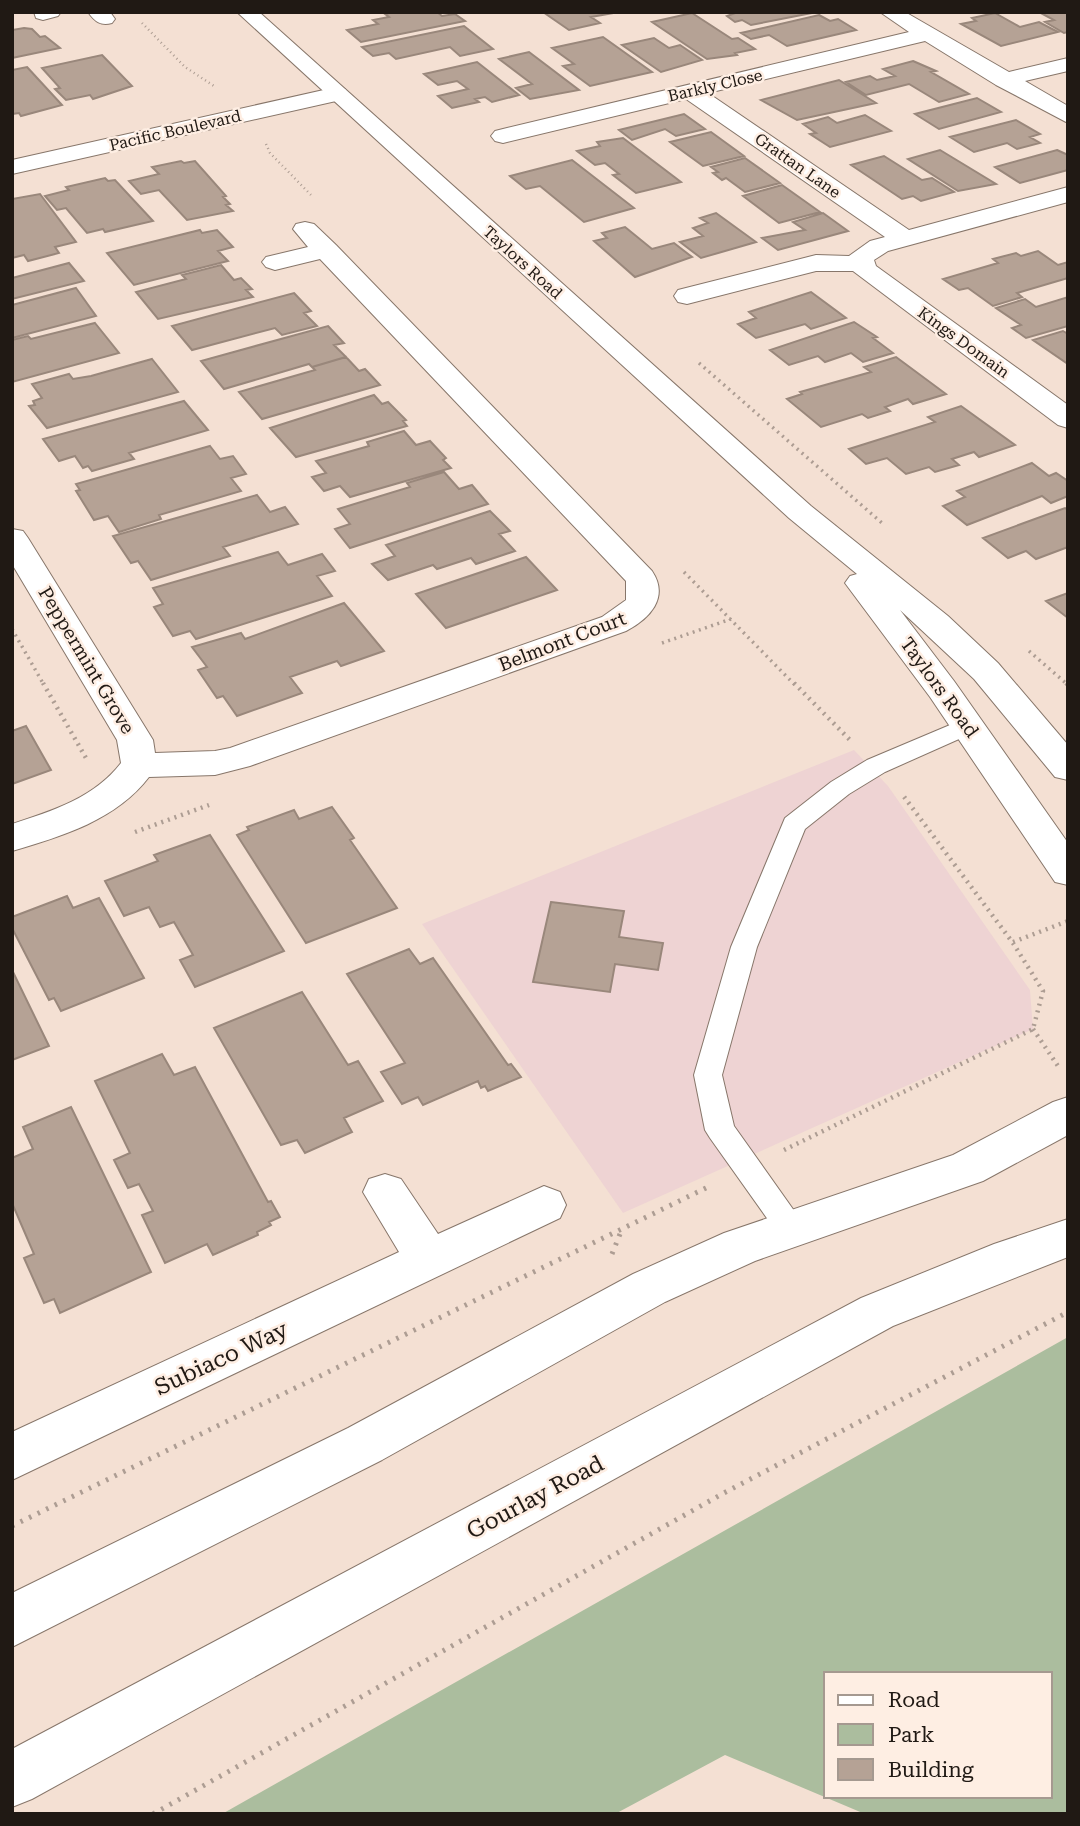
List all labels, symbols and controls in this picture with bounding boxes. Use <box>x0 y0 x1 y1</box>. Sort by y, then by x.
street label: Barkly Close <box>666 65 765 106</box>
street label: Pacific Boulevard <box>107 106 243 155</box>
street label: Grattan Lane <box>751 129 844 202</box>
street label: Taylors Road <box>479 222 566 303</box>
street label: Kings Domain <box>914 303 1013 382</box>
street label: Peppermint Grove <box>34 582 140 738</box>
street label: Belmont Court <box>495 607 629 676</box>
street label: Taylors Road <box>895 633 984 742</box>
street label: Subiaco Way <box>150 1316 292 1401</box>
street label: Gourlay Road <box>462 1450 609 1545</box>
legend <box>824 1672 1052 1798</box>
text: Road <box>888 1688 940 1712</box>
text: Park <box>888 1723 934 1747</box>
text: Building <box>888 1758 974 1782</box>

